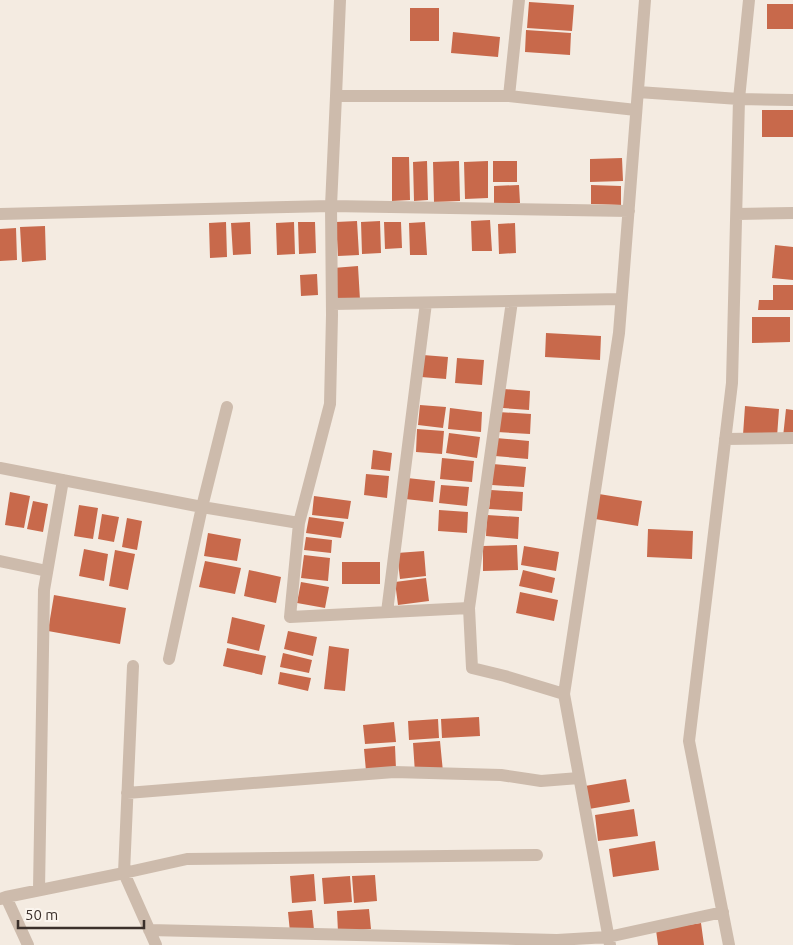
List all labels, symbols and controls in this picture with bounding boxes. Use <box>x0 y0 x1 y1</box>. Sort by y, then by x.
scale bar <box>18 898 144 930</box>
text: 50 m <box>25 906 58 923</box>

